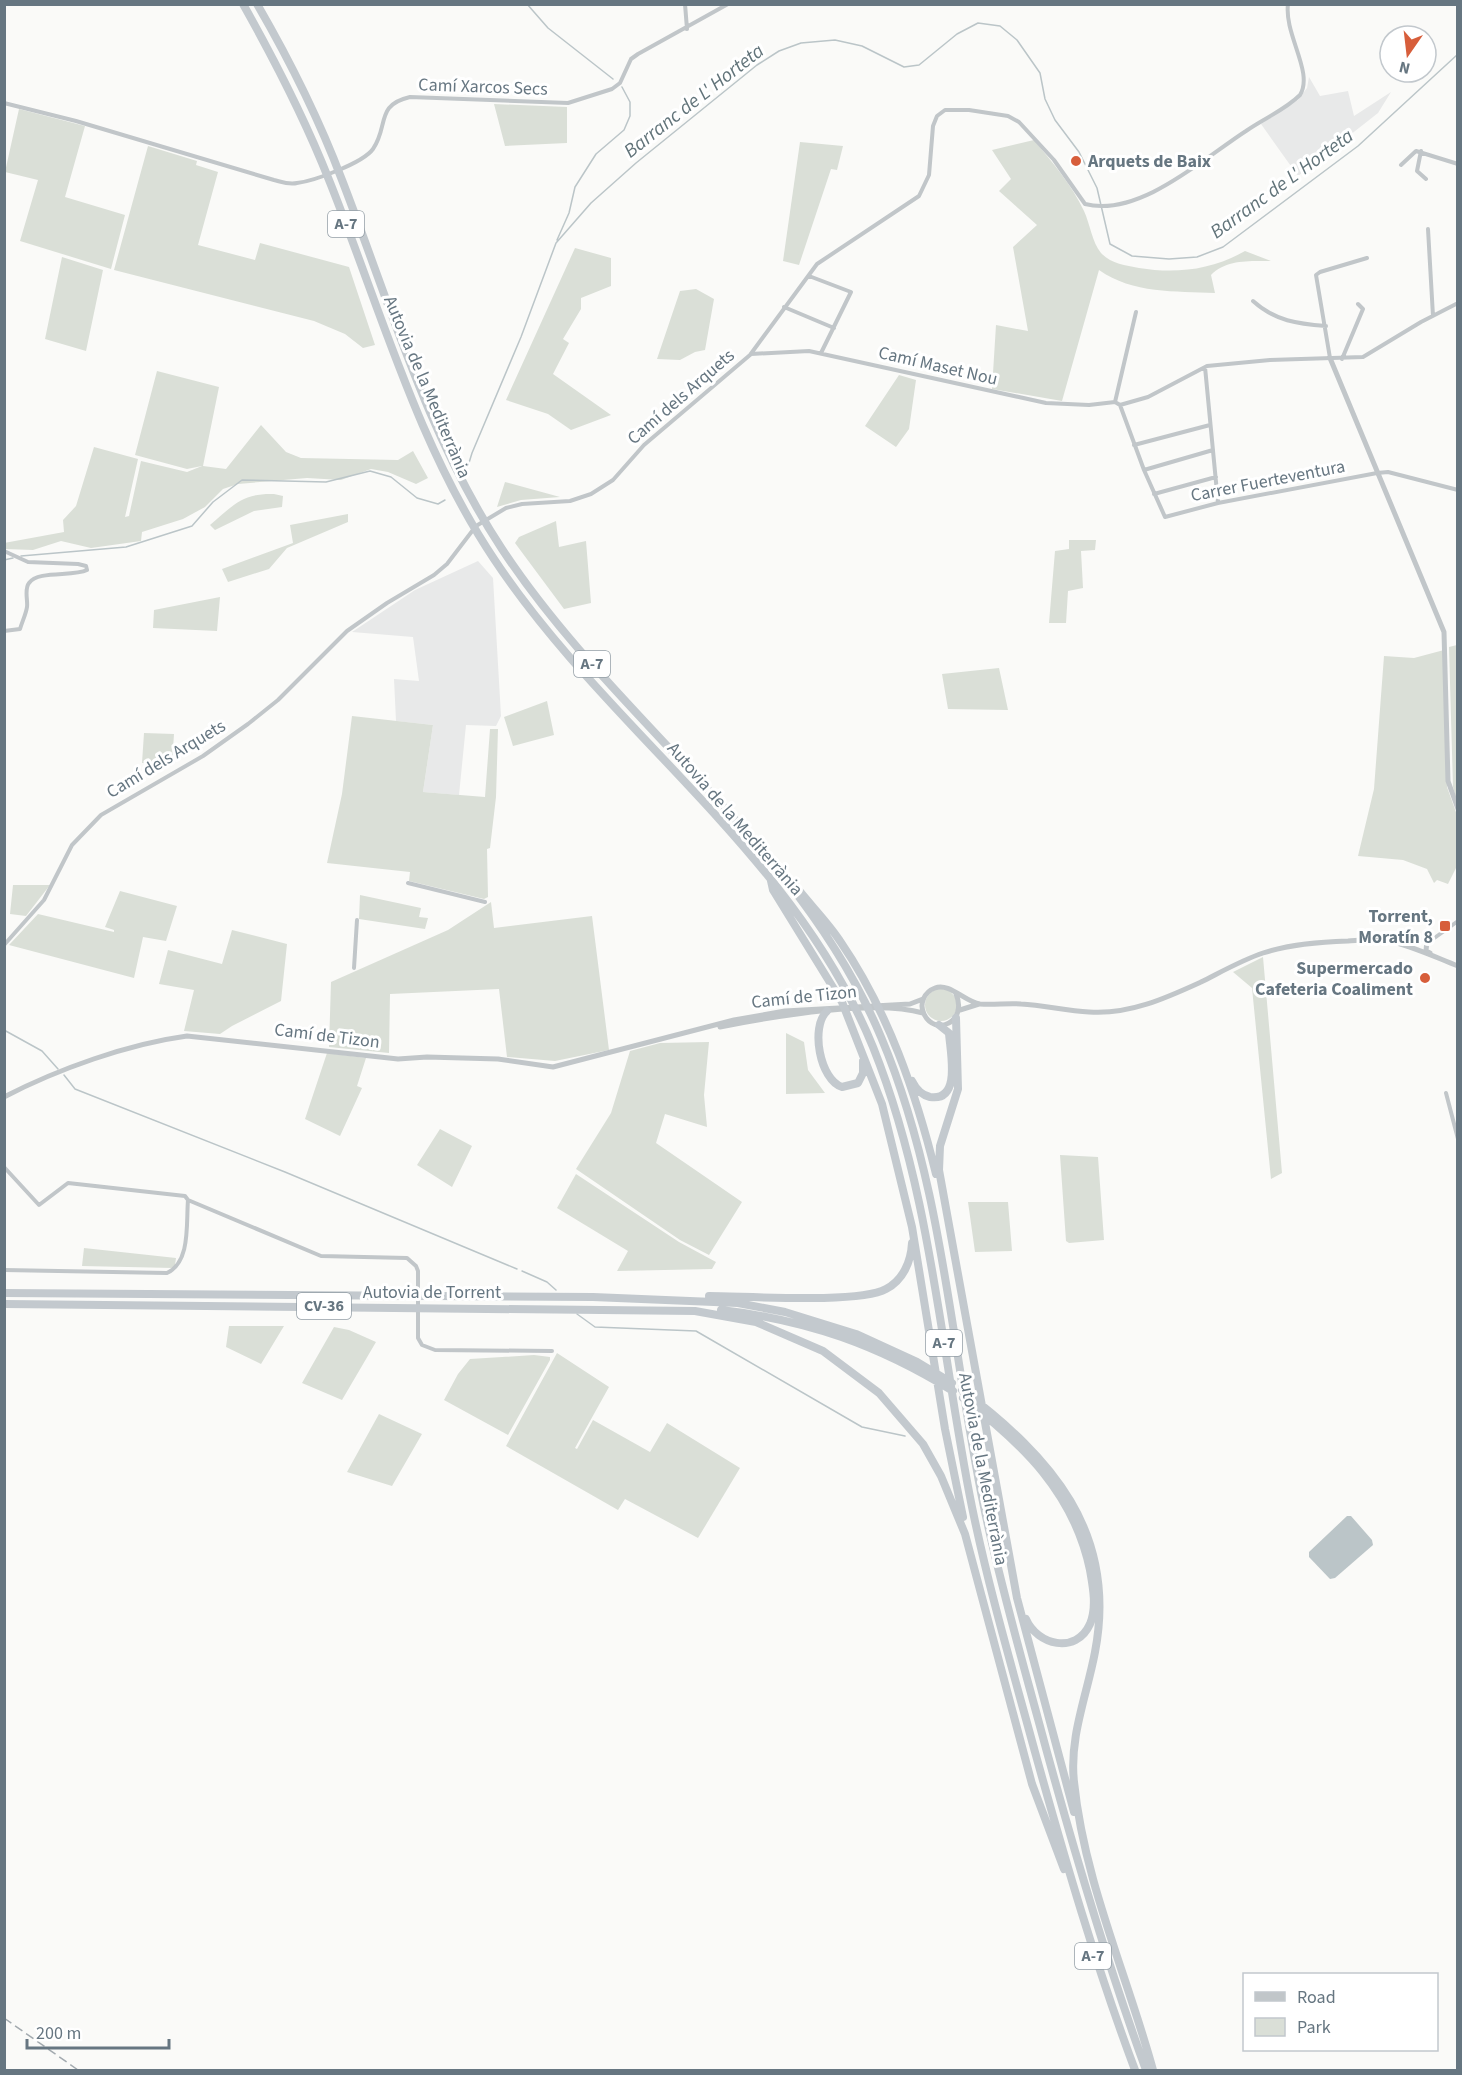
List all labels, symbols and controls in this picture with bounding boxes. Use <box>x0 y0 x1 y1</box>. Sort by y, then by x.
north arrow <box>1378 24 1438 84</box>
water label: Barranc de L' Horteta <box>618 37 770 165</box>
text: N <box>1397 56 1412 80</box>
street label: Camí Xarcos Secs <box>418 72 548 102</box>
water label: Barranc de L' Horteta <box>1205 122 1360 246</box>
place label: Arquets de Baix <box>1087 149 1211 174</box>
marker: Arquets de Baix <box>1069 154 1083 168</box>
road number: A-7 <box>328 211 364 237</box>
street label: Autovia de la Mediterrània <box>377 292 477 482</box>
street label: Camí Maset Nou <box>876 340 1000 392</box>
street label: Camí dels Arquets <box>622 343 740 451</box>
street label: Carrer Fuerteventura <box>1189 454 1347 508</box>
road number: A-7 <box>574 651 610 677</box>
street label: Camí dels Arquets <box>102 714 230 804</box>
street label: Autovia de la Mediterrània <box>661 737 809 901</box>
place label: Torrent, Moratín 8 <box>1358 904 1433 950</box>
marker: Torrent, Moratín 8 <box>1438 919 1452 933</box>
place label: Supermercado Cafeteria Coaliment <box>1255 956 1413 1002</box>
marker: Supermercado Cafeteria Coaliment <box>1418 971 1432 985</box>
street label: Camí de Tizon <box>750 979 858 1015</box>
street label: Camí de Tizon <box>273 1017 381 1055</box>
street label: Autovia de Torrent <box>363 1280 501 1305</box>
road number: CV-36 <box>297 1293 351 1319</box>
road number: A-7 <box>926 1330 962 1356</box>
street label: Autovia de la Mediterrània <box>952 1370 1014 1568</box>
road number: A-7 <box>1075 1943 1111 1969</box>
legend <box>1243 1973 1438 2051</box>
text: Road <box>1297 1985 1336 2010</box>
scale bar <box>27 2012 170 2050</box>
text: Park <box>1297 2015 1331 2040</box>
text: 200 m <box>36 2021 81 2046</box>

